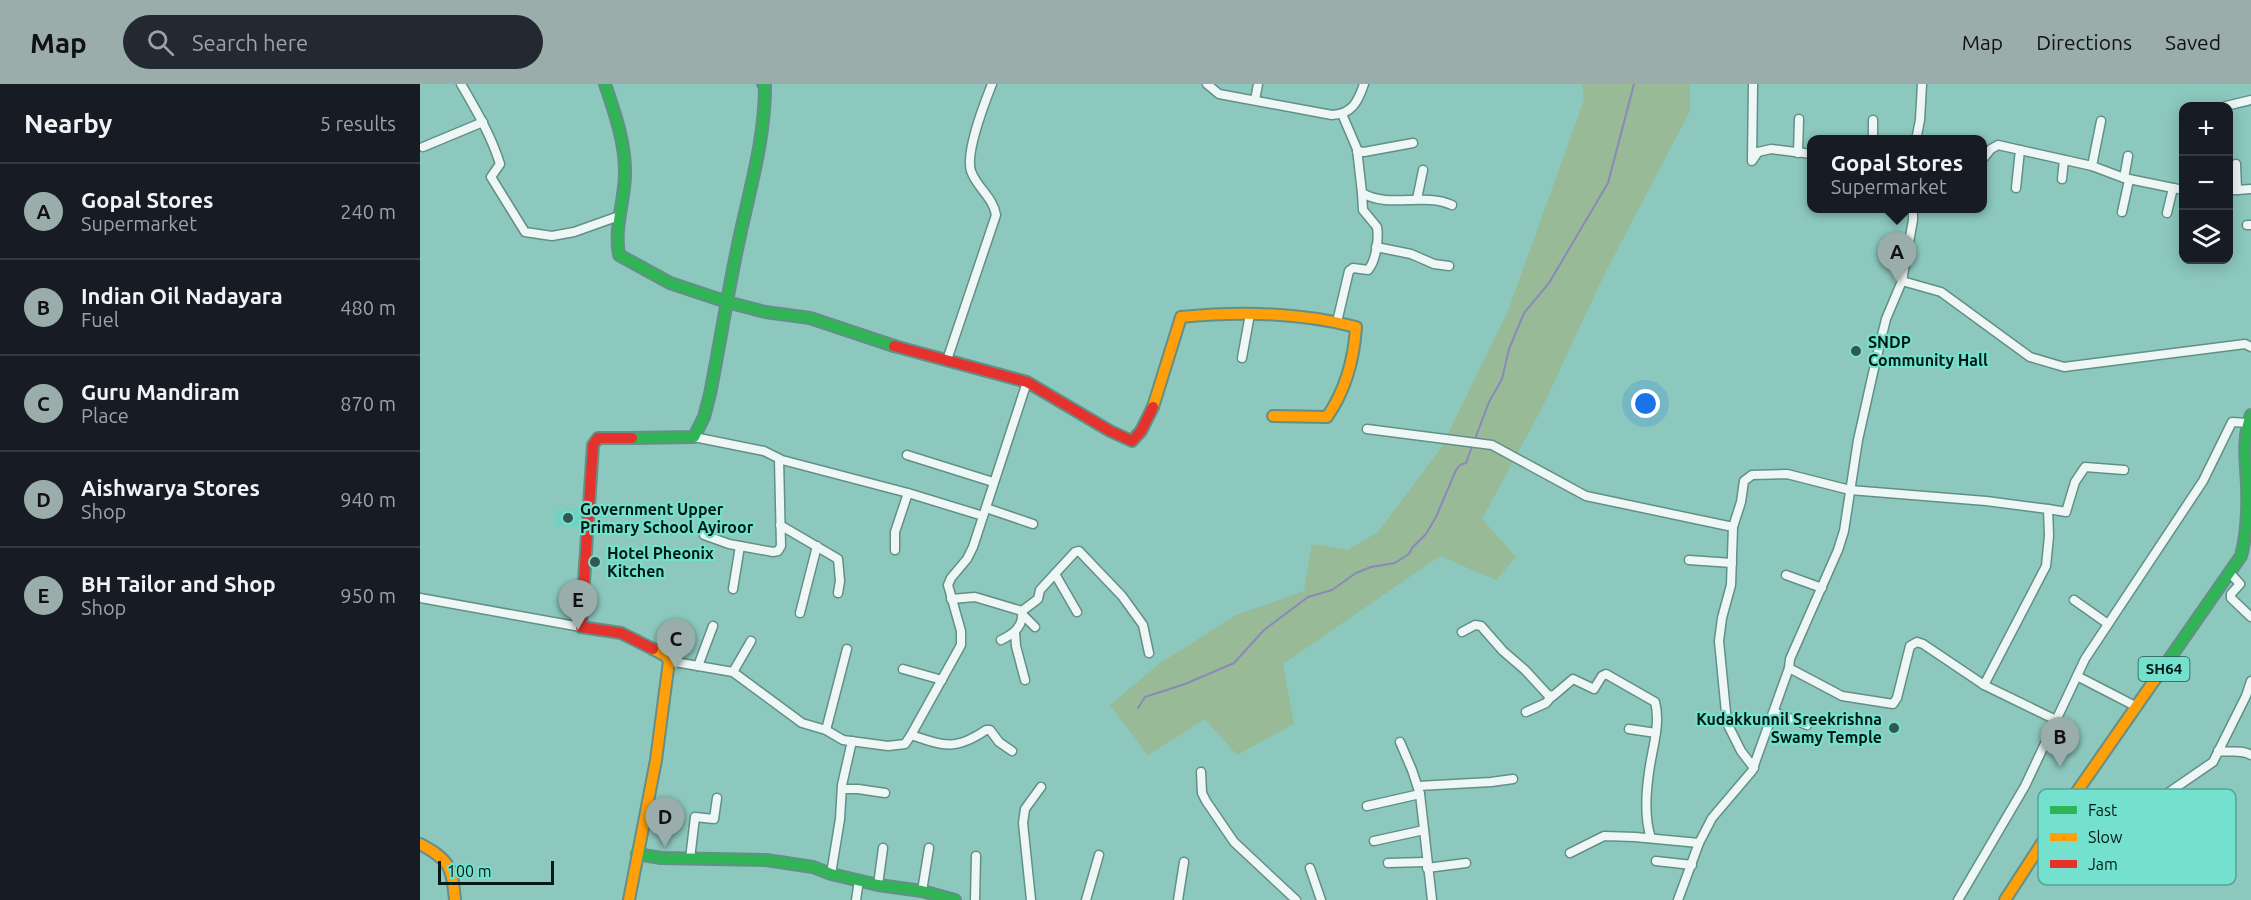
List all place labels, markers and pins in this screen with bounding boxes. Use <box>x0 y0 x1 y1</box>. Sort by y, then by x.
pin: A <box>1878 232 1916 282</box>
place label: SNDP Community Hall <box>1868 333 1988 369</box>
marker: SNDP Community Hall <box>1849 344 1863 358</box>
place label: Government Upper Primary School Ayiroor <box>580 500 754 536</box>
marker: Government Upper Primary School Ayiroor <box>561 511 575 525</box>
place label: Hotel Pheonix Kitchen <box>607 544 714 580</box>
marker: Hotel Pheonix Kitchen <box>588 555 602 569</box>
pin: E <box>558 580 598 630</box>
pin: C <box>656 620 696 669</box>
place label: Kudakkunnil Sreekrishna Swamy Temple <box>1696 710 1882 746</box>
pin: B <box>2040 718 2080 767</box>
marker: Kudakkunnil Sreekrishna Swamy Temple <box>1887 721 1901 735</box>
pin: D <box>646 798 684 847</box>

